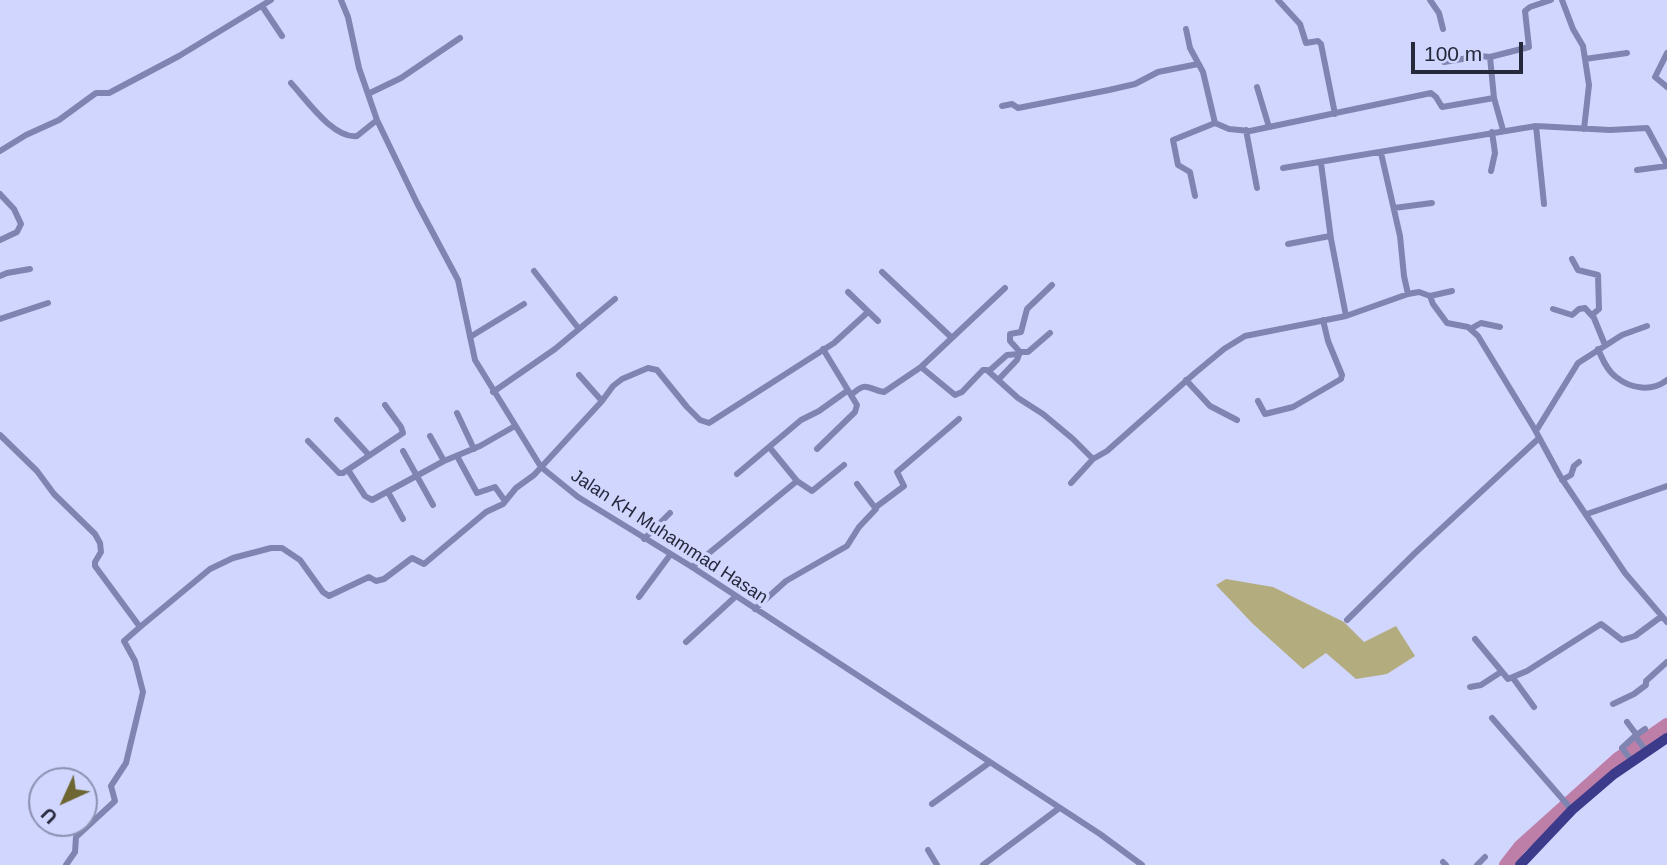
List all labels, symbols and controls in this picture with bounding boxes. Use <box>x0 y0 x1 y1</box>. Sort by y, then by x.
scale bar <box>1415 28 1527 72</box>
text: 100 m <box>1424 42 1482 65</box>
street label: Jalan KH Muhammad Hasan <box>567 465 771 609</box>
north arrow <box>28 767 98 837</box>
text: U <box>37 804 61 828</box>

